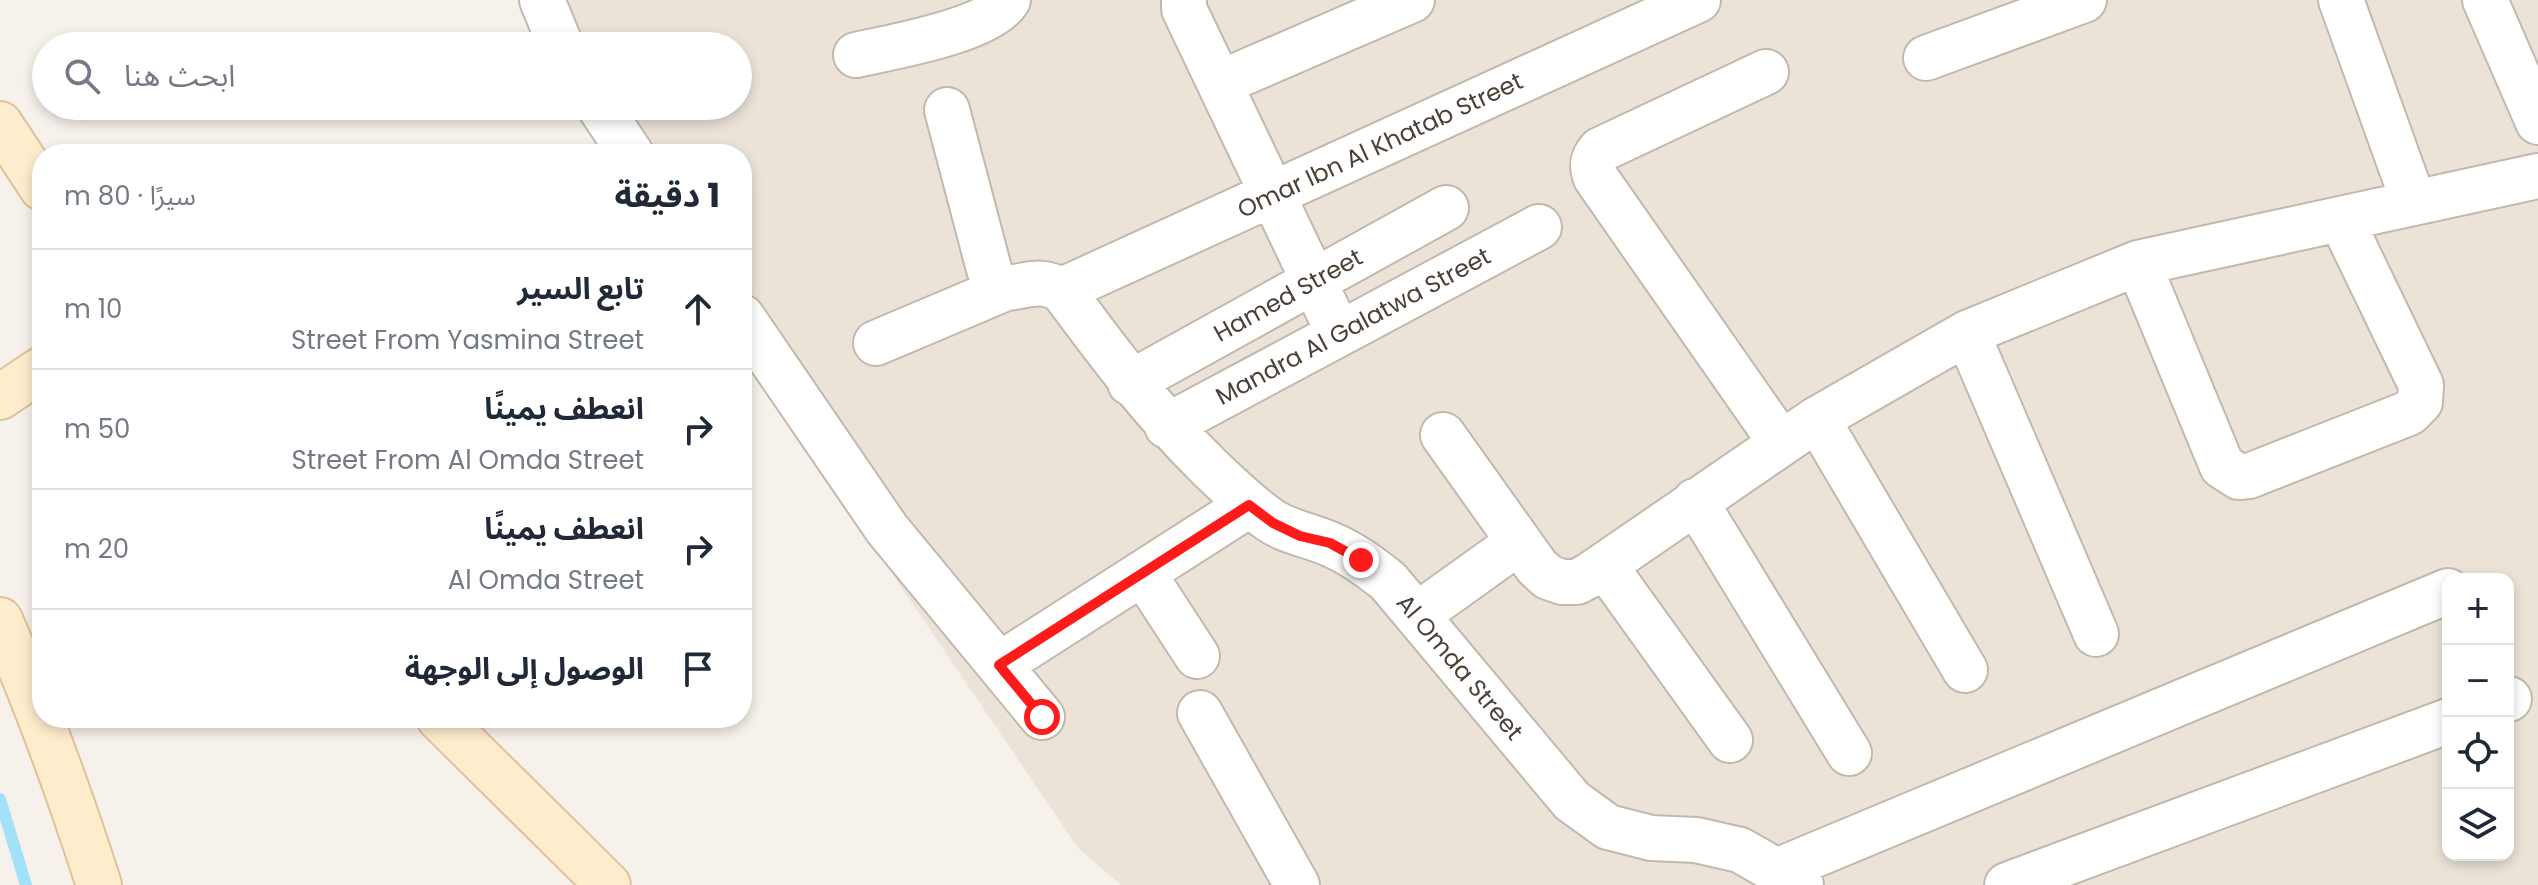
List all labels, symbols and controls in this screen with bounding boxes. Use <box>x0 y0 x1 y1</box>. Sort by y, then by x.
search box <box>32 32 752 120</box>
icon: search <box>60 54 104 98</box>
text: ابحث هنا <box>124 54 235 97</box>
street label: Omar Ibn Al Khatab Street <box>1232 64 1528 226</box>
text: 1 دقيقة <box>614 171 720 219</box>
text: سيرًا · 80 m <box>64 178 196 214</box>
street label: Mandra Al Galatwa Street <box>1210 239 1496 413</box>
street label: Hamed Street <box>1208 240 1368 350</box>
text: تابع السير <box>517 267 644 310</box>
icon: ahead <box>676 287 720 331</box>
text: 10 m <box>64 291 122 327</box>
text: Street From Yasmina Street <box>291 322 644 358</box>
text: انعطف يمينًا <box>484 387 644 430</box>
icon: right <box>676 407 720 451</box>
text: 50 m <box>64 411 130 447</box>
text: Street From Al Omda Street <box>291 442 644 478</box>
text: انعطف يمينًا <box>484 507 644 550</box>
icon: right <box>676 527 720 571</box>
text: 20 m <box>64 531 129 567</box>
route end <box>1343 542 1379 578</box>
text: Al Omda Street <box>448 562 644 598</box>
map controls <box>2442 573 2514 861</box>
button: + <box>2442 573 2514 645</box>
street label: Al Omda Street <box>1389 587 1531 747</box>
button: − <box>2442 645 2514 717</box>
text: الوصول إلى الوجهة <box>405 647 644 690</box>
icon: arrive <box>676 647 720 691</box>
route start <box>1024 699 1060 735</box>
button: locate <box>2442 717 2514 789</box>
button: layers <box>2442 789 2514 861</box>

